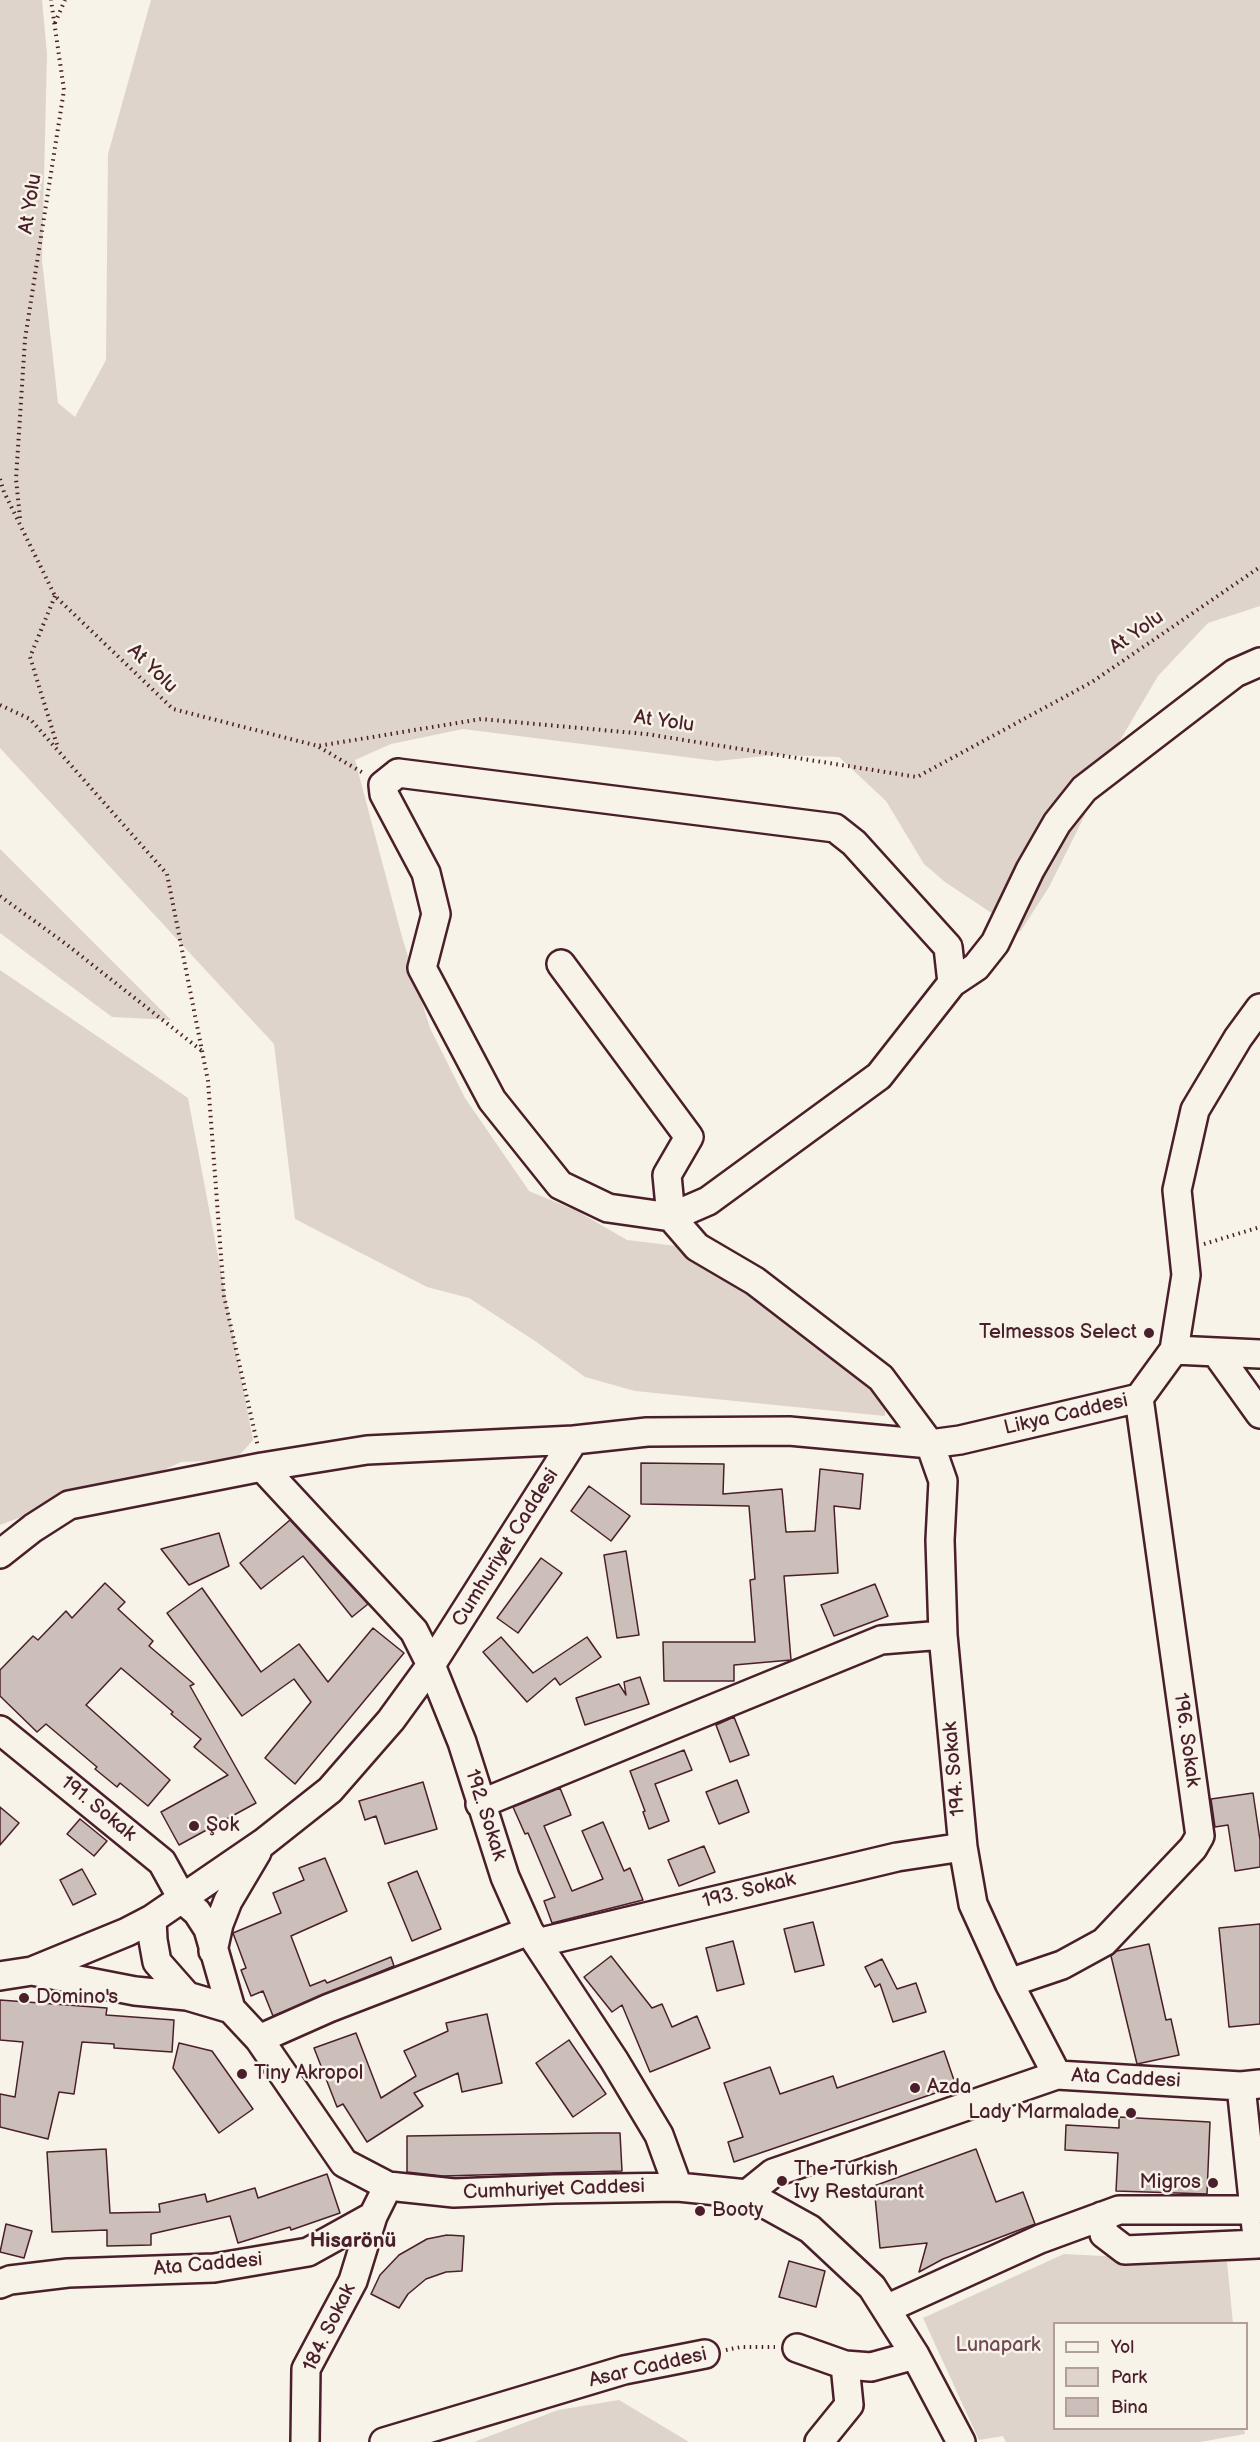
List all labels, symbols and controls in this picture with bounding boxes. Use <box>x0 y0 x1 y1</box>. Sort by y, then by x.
street label: At Yolu <box>14 172 48 236</box>
street label: At Yolu <box>1105 606 1169 660</box>
street label: At Yolu <box>122 639 182 699</box>
street label: At Yolu <box>632 706 696 738</box>
place label: Telmessos Select <box>979 1321 1137 1345</box>
marker: Telmessos Select <box>1142 1326 1156 1340</box>
street label: Likya Caddesi <box>1002 1389 1130 1441</box>
street label: Cumhuriyet Caddesi <box>448 1464 564 1632</box>
street label: 196. Sokak <box>1168 1691 1204 1789</box>
street label: 194. Sokak <box>939 1721 971 1817</box>
street label: 192. Sokak <box>459 1766 511 1864</box>
street label: 191. Sokak <box>55 1771 141 1847</box>
place label: Şok <box>206 1814 239 1838</box>
marker: Şok <box>187 1819 201 1833</box>
street label: 193. Sokak <box>700 1868 798 1914</box>
place label: Domino's <box>36 1986 118 2010</box>
marker: Domino's <box>17 1991 31 2005</box>
place label: Tiny Akropol <box>254 2062 363 2086</box>
street label: Ata Caddesi <box>1071 2064 1181 2094</box>
marker: Tiny Akropol <box>235 2067 249 2081</box>
place label: Azda <box>927 2076 971 2100</box>
marker: Azda <box>908 2081 922 2095</box>
place label: Lady Marmalade <box>968 2101 1119 2125</box>
marker: Lady Marmalade <box>1124 2106 1138 2120</box>
place label: The Turkish Ivy Restaurant <box>794 2158 924 2205</box>
place label: Migros <box>1139 2171 1201 2195</box>
marker: The Turkish Ivy Restaurant <box>775 2174 789 2188</box>
street label: Cumhuriyet Caddesi <box>463 2175 645 2205</box>
marker: Migros <box>1206 2176 1220 2190</box>
place label: Booty <box>712 2199 763 2223</box>
marker: Booty <box>693 2204 707 2218</box>
district label: Hisarönü <box>310 2229 396 2255</box>
street label: Ata Caddesi <box>152 2248 264 2282</box>
street label: 184. Sokak <box>298 2280 362 2376</box>
legend <box>1053 2322 1248 2430</box>
park label: Lunapark <box>955 2334 1041 2358</box>
text: Yol <box>1111 2337 1134 2358</box>
street label: Asar Caddesi <box>587 2343 709 2393</box>
text: Park <box>1111 2367 1147 2388</box>
text: Bina <box>1111 2397 1148 2418</box>

